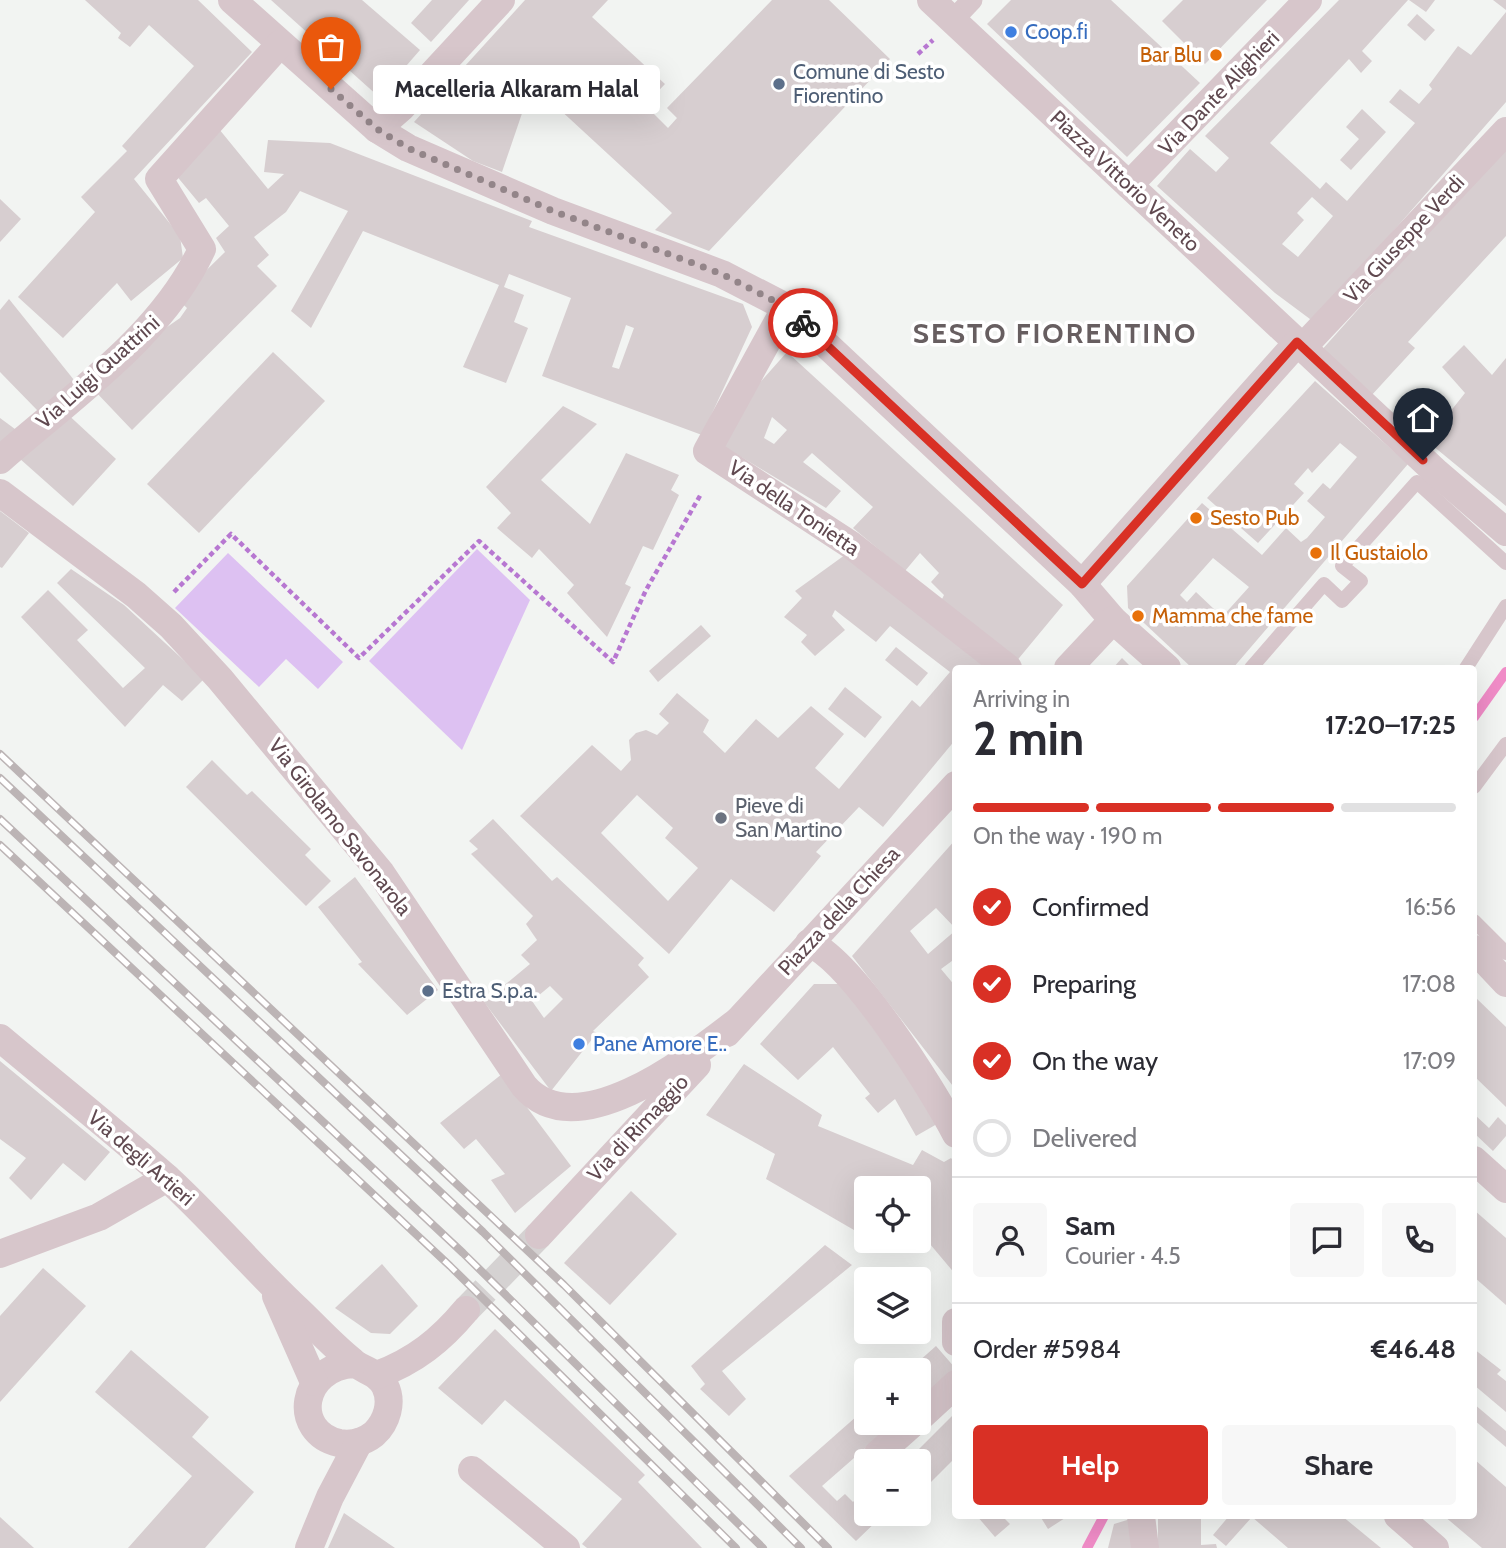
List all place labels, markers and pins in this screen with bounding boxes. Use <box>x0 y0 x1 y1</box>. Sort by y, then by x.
pin <box>301 17 361 89</box>
place label: Coop.fi <box>1025 19 1088 44</box>
marker: Coop.fi <box>1003 24 1019 40</box>
place label: Bar Blu <box>1140 42 1202 67</box>
marker: Bar Blu <box>1208 47 1224 63</box>
place label: Comune di Sesto Fiorentino <box>793 59 945 108</box>
callout: Macelleria Alkaram Halal <box>373 64 660 114</box>
marker: Comune di Sesto Fiorentino <box>771 76 787 92</box>
pin <box>1393 388 1453 460</box>
place label: Sesto Pub <box>1210 505 1300 530</box>
marker: Sesto Pub <box>1188 510 1204 526</box>
place label: Il Gustaiolo <box>1330 540 1428 565</box>
marker: Il Gustaiolo <box>1308 545 1324 561</box>
place label: Mamma che fame <box>1152 603 1313 628</box>
marker: Mamma che fame <box>1130 608 1146 624</box>
place label: Pieve di San Martino <box>735 793 842 842</box>
marker: Pieve di San Martino <box>713 810 729 826</box>
place label: Estra S.p.a. <box>442 978 538 1003</box>
marker: Estra S.p.a. <box>420 983 436 999</box>
place label: Pane Amore E.. <box>593 1031 727 1056</box>
marker: Pane Amore E.. <box>571 1036 587 1052</box>

